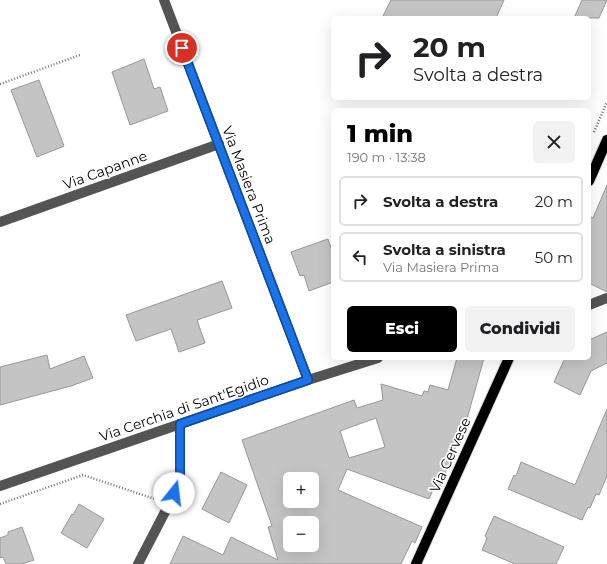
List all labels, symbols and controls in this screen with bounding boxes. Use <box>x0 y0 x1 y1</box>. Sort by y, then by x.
text: 20 m <box>413 30 486 64</box>
pin <box>165 31 199 65</box>
icon: right <box>347 32 399 84</box>
icon: arrive <box>171 37 193 59</box>
text: Svolta a destra <box>413 64 543 86</box>
text: 1 min <box>347 119 413 148</box>
button: close <box>533 121 575 163</box>
street label: Via Masiera Prima <box>218 123 280 247</box>
street label: Via Capanne <box>60 146 150 194</box>
text: 190 m · 13:38 <box>347 149 426 165</box>
icon: right <box>349 190 371 212</box>
text: Svolta a destra <box>383 192 498 211</box>
text: 20 m <box>535 192 573 211</box>
text: Svolta a sinistra <box>383 240 506 259</box>
icon: left <box>349 246 371 268</box>
text: 50 m <box>535 248 573 267</box>
text: Via Masiera Prima <box>383 259 499 275</box>
button: Esci <box>347 306 457 352</box>
button: Condividi <box>465 306 575 352</box>
street label: Via Cerchia di Sant'Egidio <box>97 370 271 445</box>
street label: Via Cervese <box>425 415 475 495</box>
position arrow <box>153 472 195 514</box>
map controls <box>283 472 319 552</box>
button: + <box>283 472 319 508</box>
button: − <box>283 516 319 552</box>

